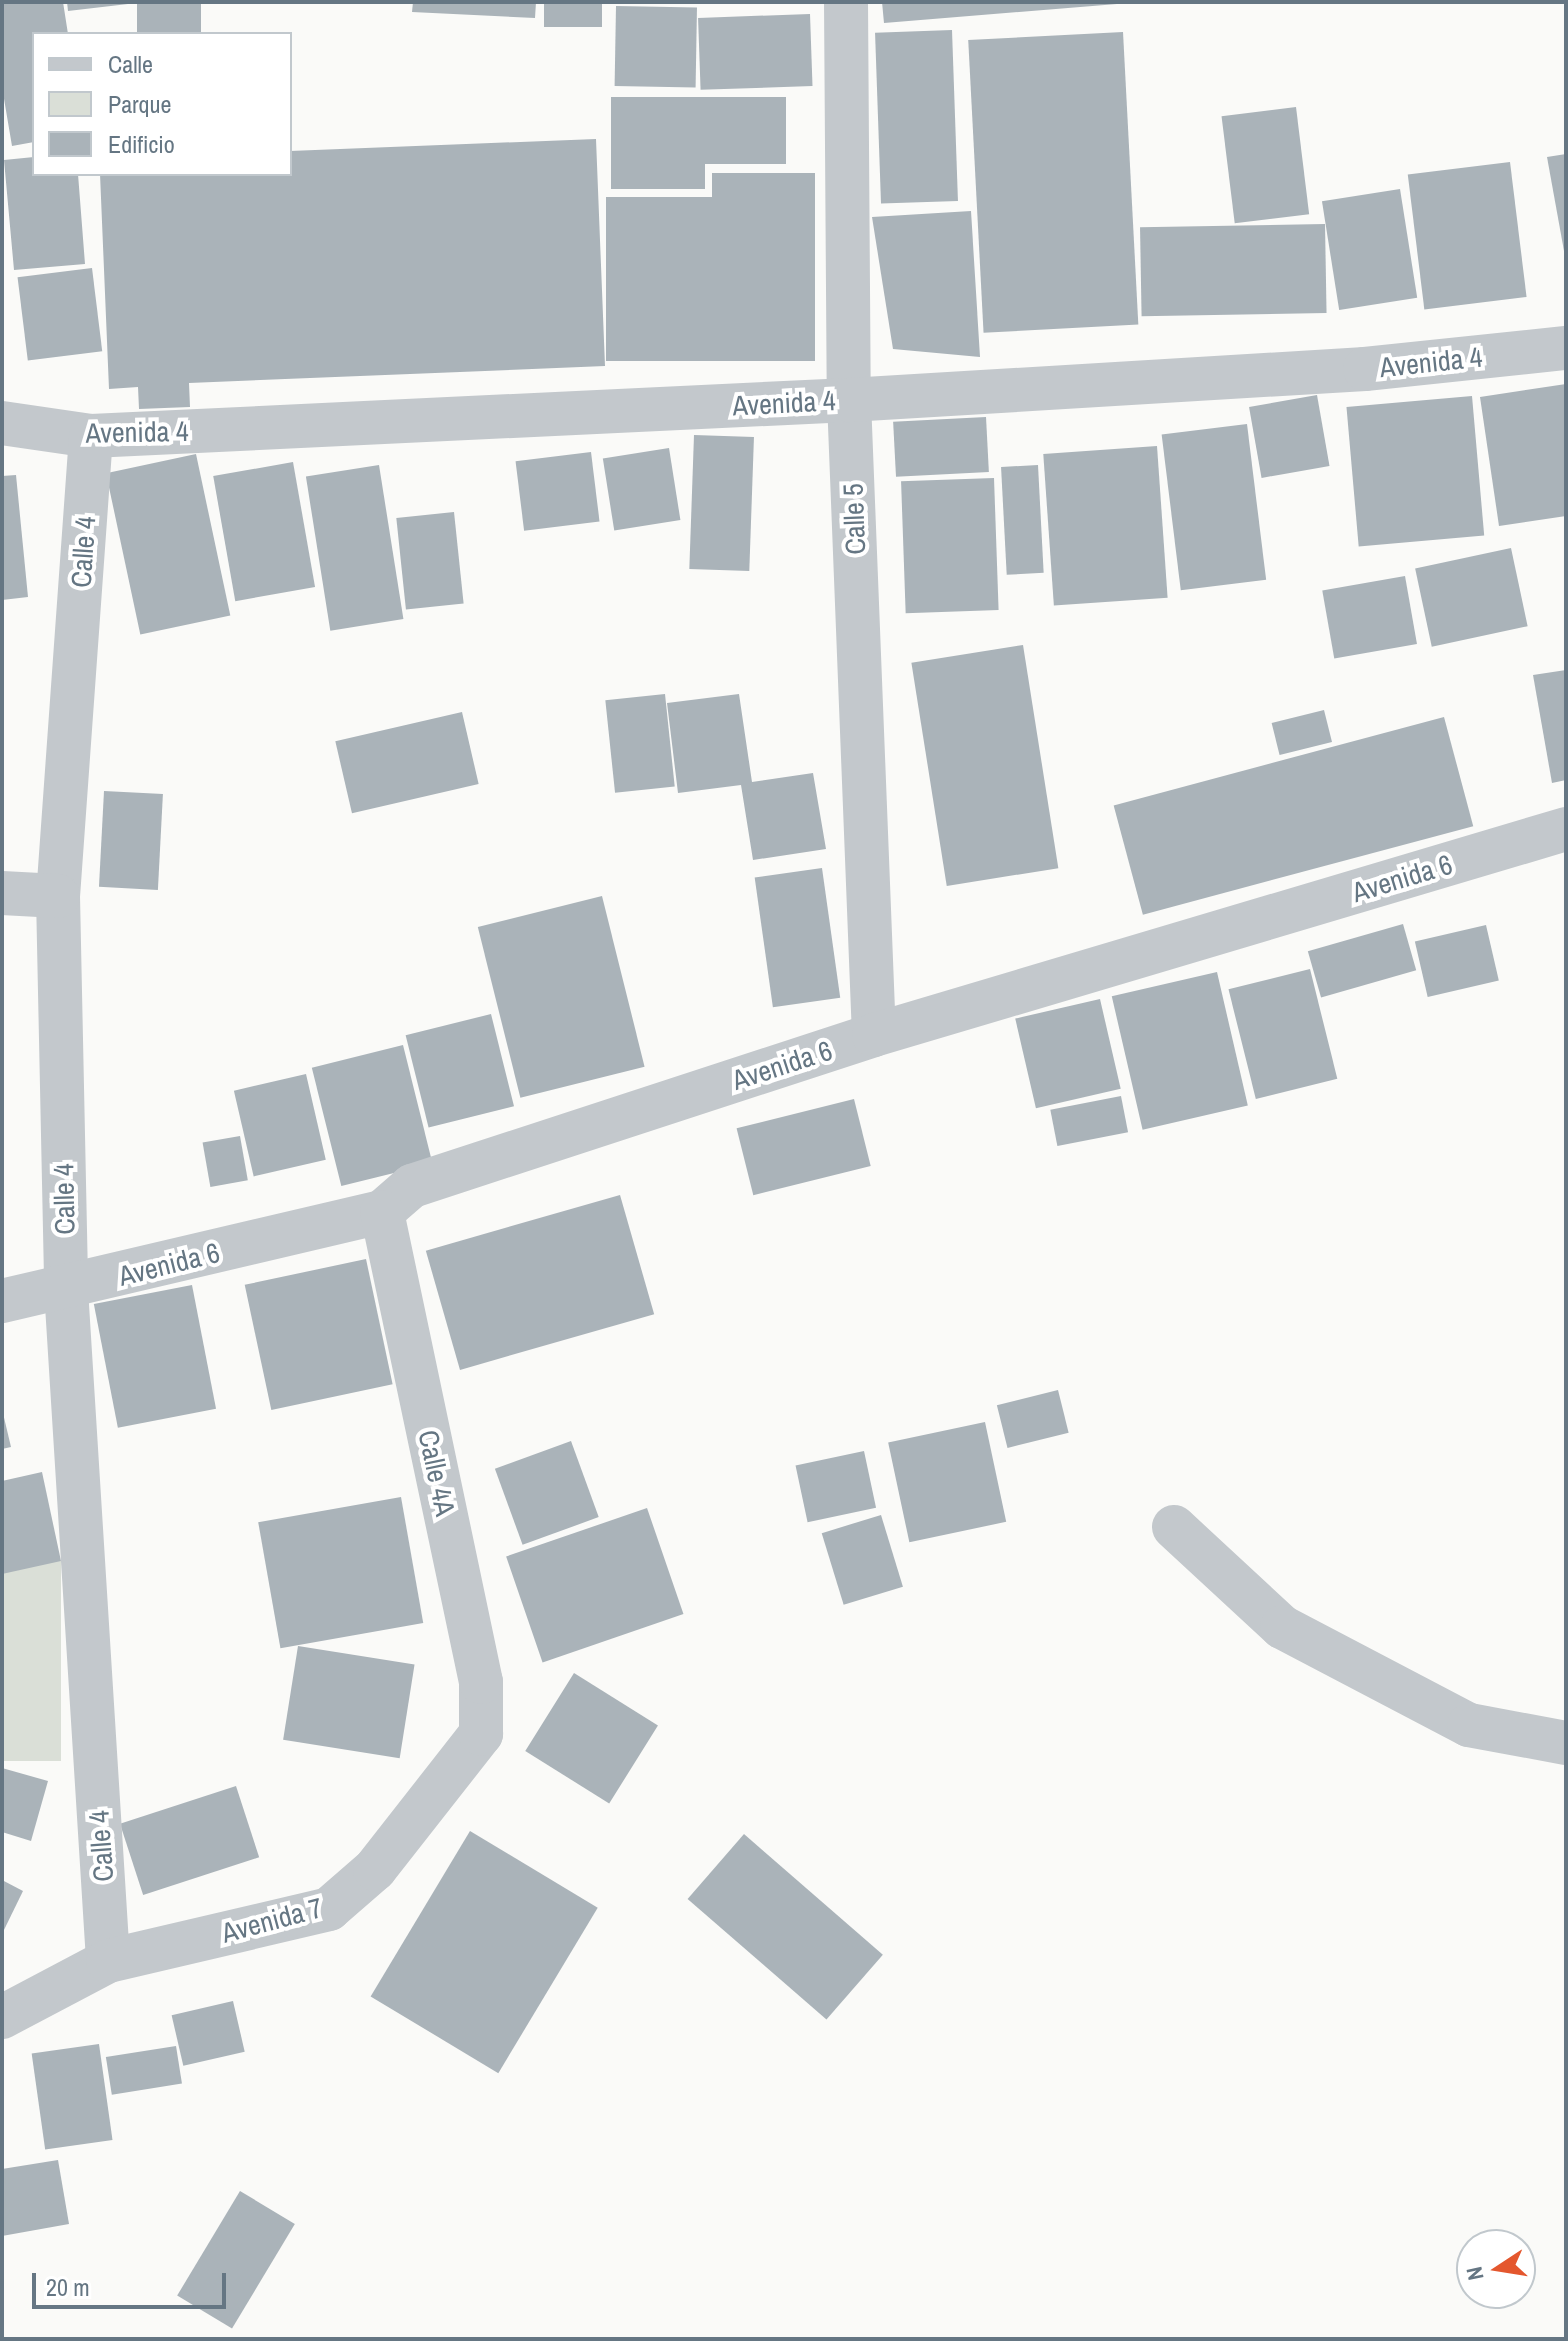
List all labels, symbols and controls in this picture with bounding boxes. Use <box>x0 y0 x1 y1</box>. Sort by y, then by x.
legend <box>32 32 292 176</box>
text: Calle <box>108 48 153 80</box>
text: Parque <box>108 88 171 120</box>
text: Edificio <box>108 128 175 160</box>
street label: Avenida 4 <box>1378 340 1484 384</box>
street label: Avenida 4 <box>732 384 836 422</box>
street label: Avenida 4 <box>85 414 189 450</box>
street label: Calle 5 <box>836 483 872 555</box>
street label: Calle 4 <box>64 515 102 589</box>
street label: Avenida 6 <box>1348 847 1456 909</box>
street label: Avenida 6 <box>728 1033 836 1097</box>
street label: Calle 4 <box>47 1163 81 1235</box>
street label: Avenida 6 <box>115 1235 223 1293</box>
street label: Calle 4A <box>412 1427 462 1519</box>
street label: Calle 4 <box>82 1809 120 1883</box>
street label: Avenida 7 <box>218 1890 326 1950</box>
north arrow <box>1456 2229 1536 2309</box>
scale bar <box>36 2257 230 2307</box>
text: N <box>1458 2264 1491 2283</box>
text: 20 m <box>46 2271 90 2303</box>

